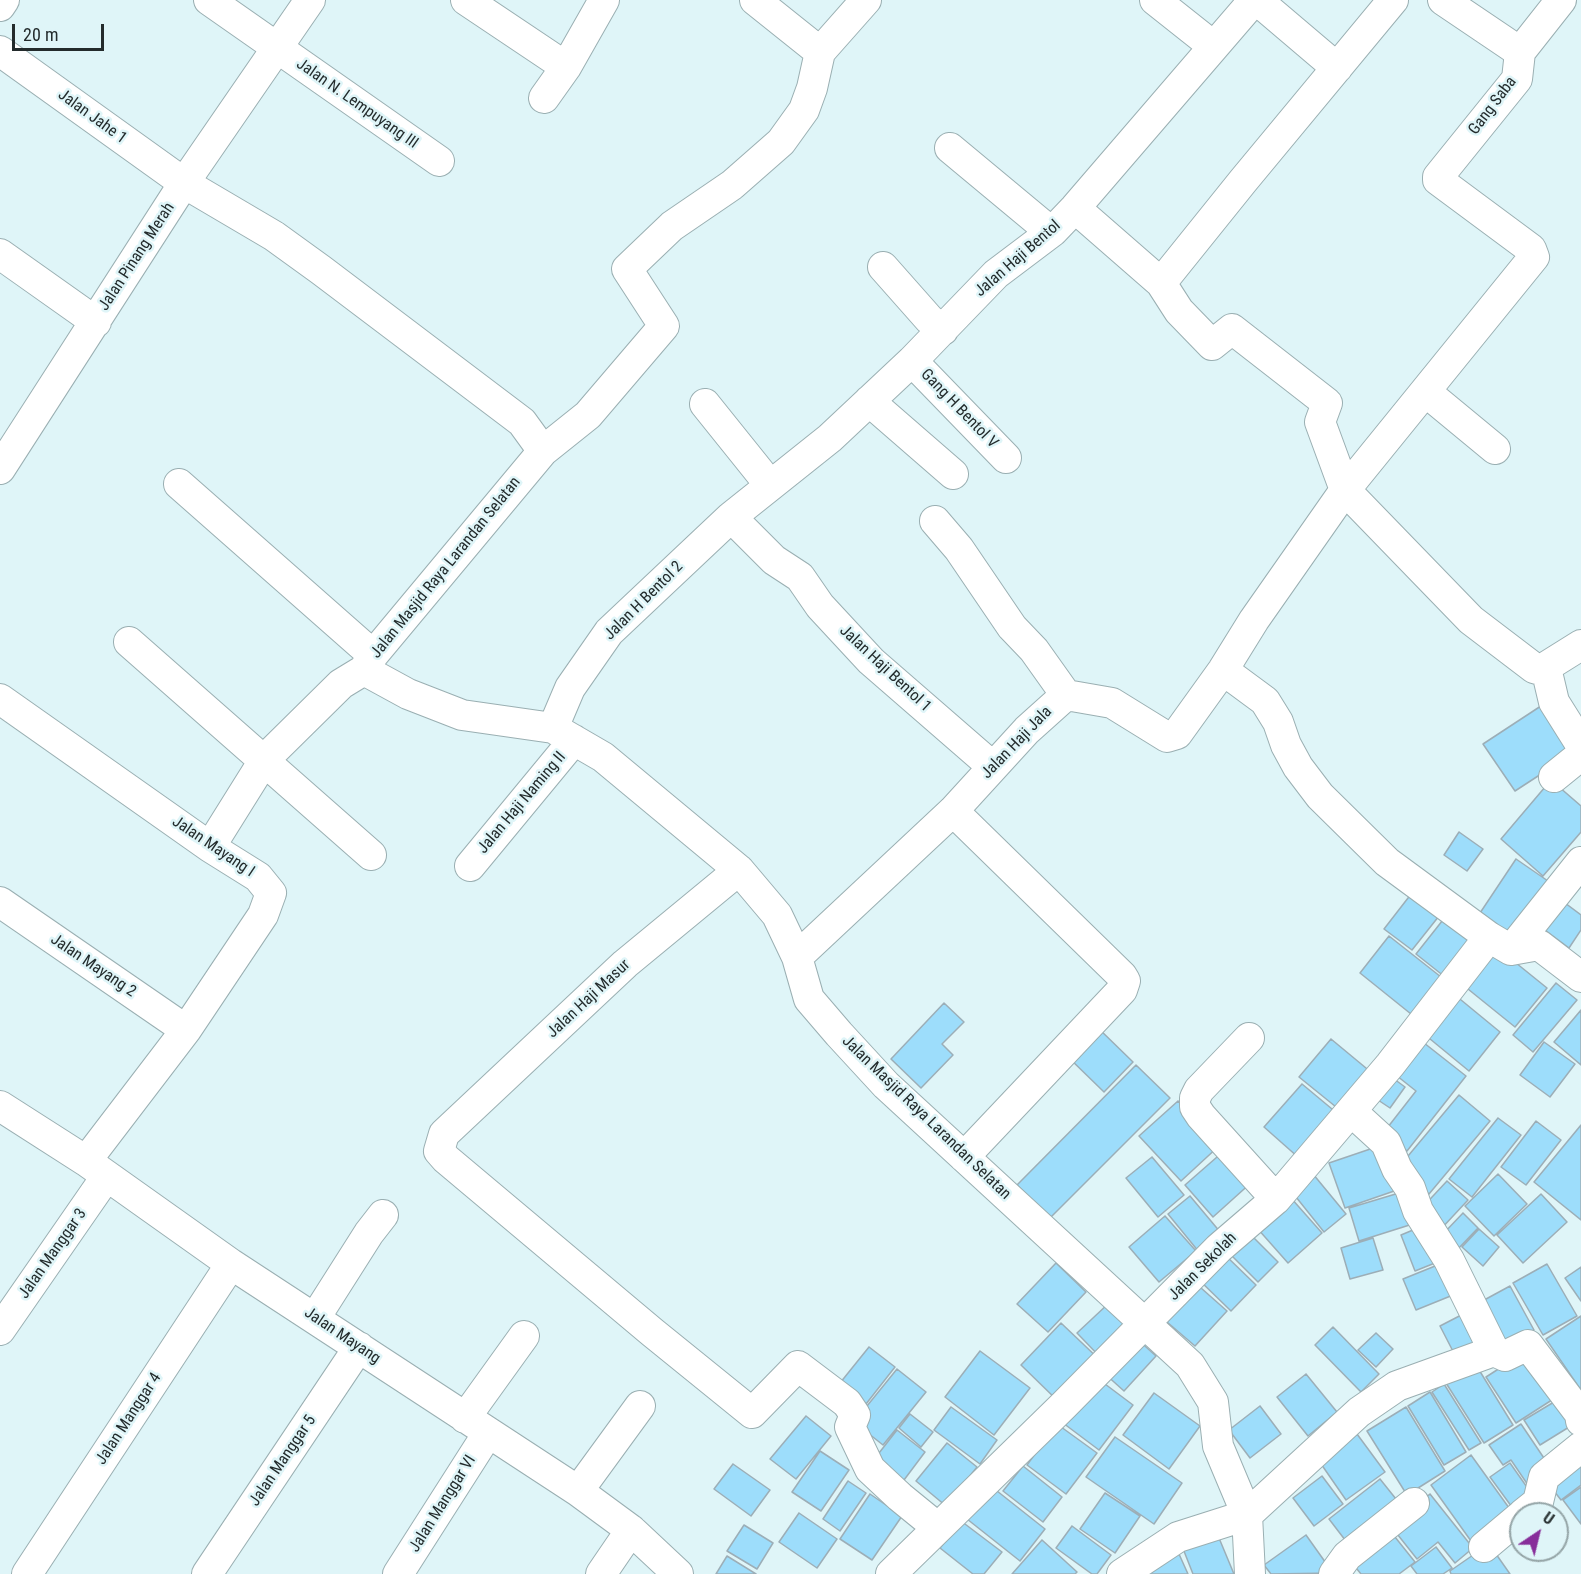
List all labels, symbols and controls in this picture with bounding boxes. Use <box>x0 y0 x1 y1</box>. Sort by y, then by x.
scale bar <box>15 12 106 50</box>
text: 20 m <box>23 24 58 45</box>
street label: Jalan N. Lempuyang III <box>292 55 422 153</box>
street label: Gang Saba <box>1465 73 1521 139</box>
street label: Jalan Jahe 1 <box>54 86 130 148</box>
street label: Jalan Pinang Merah <box>95 199 179 315</box>
street label: Jalan Haji Bentol <box>971 217 1065 301</box>
street label: Gang H Bentol V <box>916 365 1002 453</box>
street label: Jalan Masjid Raya Larandan Selatan <box>367 474 525 662</box>
street label: Jalan H Bentol 2 <box>601 558 687 644</box>
street label: Jalan Haji Bentol 1 <box>835 622 935 716</box>
street label: Jalan Haji Jala <box>978 703 1056 783</box>
street label: Jalan Haji Naming II <box>474 748 570 858</box>
street label: Jalan Mayang I <box>168 812 258 882</box>
street label: Jalan Mayang 2 <box>47 930 139 1002</box>
street label: Jalan Haji Masur <box>544 956 634 1042</box>
street label: Jalan Masjid Raya Larandan Selatan <box>837 1032 1015 1204</box>
street label: Jalan Manggar 3 <box>15 1205 91 1303</box>
street label: Jalan Sekolah <box>1165 1229 1241 1305</box>
street label: Jalan Mayang <box>300 1304 384 1368</box>
street label: Jalan Manggar 4 <box>92 1370 166 1468</box>
street label: Jalan Manggar 5 <box>246 1412 320 1510</box>
street label: Jalan Manggar VI <box>406 1452 480 1556</box>
north arrow <box>1509 1502 1569 1562</box>
text: U <box>1539 1508 1558 1529</box>

